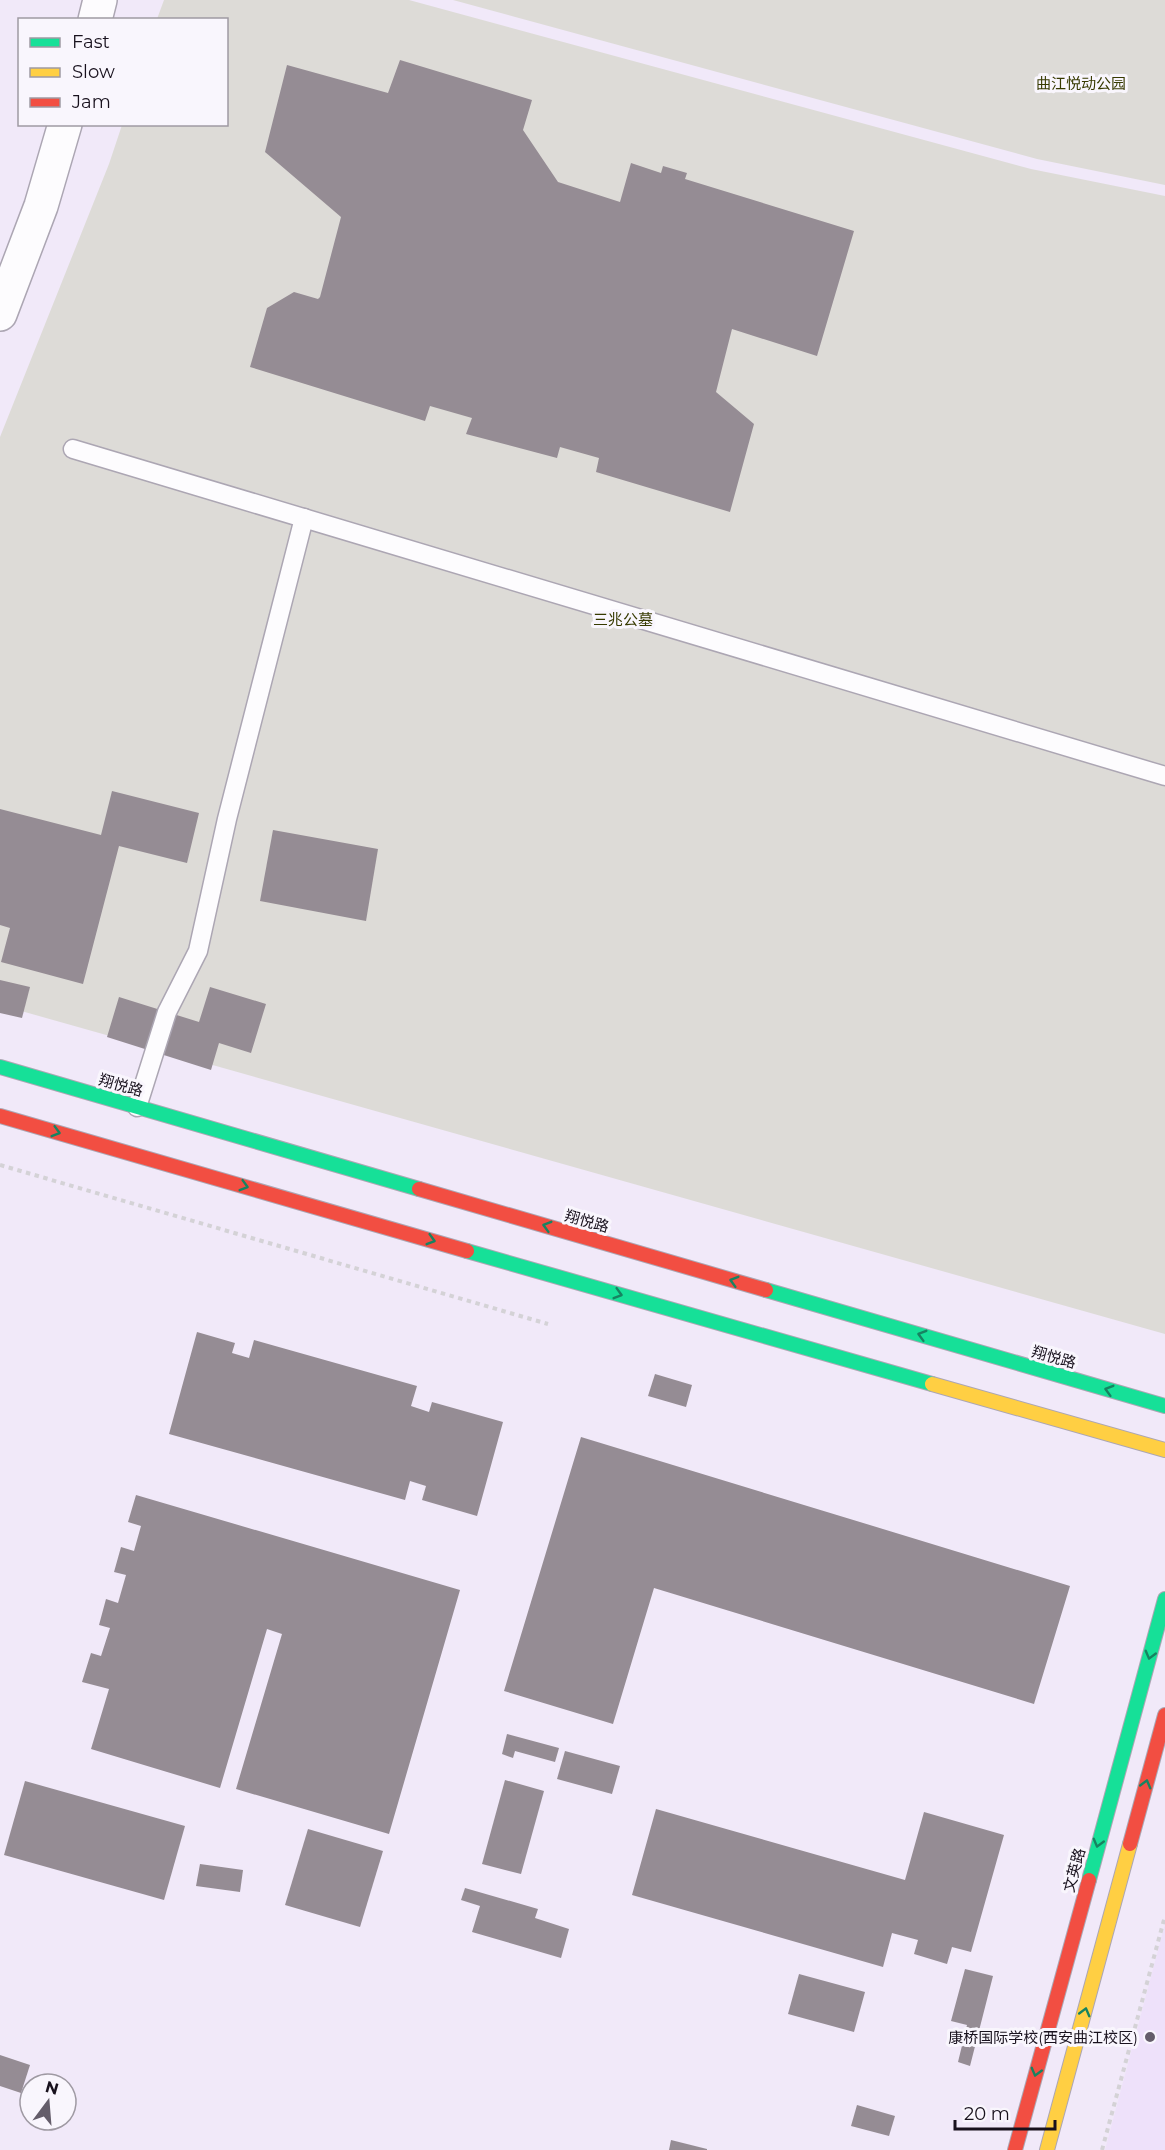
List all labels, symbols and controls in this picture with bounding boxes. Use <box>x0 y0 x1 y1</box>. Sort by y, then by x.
legend <box>18 18 228 126</box>
text: Fast <box>72 31 110 53</box>
text: Slow <box>72 61 115 83</box>
park label: 曲江悦动公园 <box>1036 74 1126 93</box>
text: Jam <box>71 91 111 113</box>
park label: 三兆公墓 <box>593 610 653 629</box>
street label: 翔悦路 <box>97 1070 145 1100</box>
one-way arrow <box>50 1125 61 1137</box>
one-way arrow <box>238 1179 248 1191</box>
street label: 翔悦路 <box>563 1206 611 1236</box>
one-way arrow <box>542 1221 553 1233</box>
one-way arrow <box>425 1233 436 1245</box>
one-way arrow <box>730 1276 740 1288</box>
one-way arrow <box>612 1287 623 1299</box>
one-way arrow <box>917 1330 928 1342</box>
street label: 翔悦路 <box>1030 1342 1078 1372</box>
one-way arrow <box>1104 1385 1115 1397</box>
one-way arrow <box>1144 1650 1157 1660</box>
one-way arrow <box>1139 1779 1152 1789</box>
one-way arrow <box>1093 1838 1106 1848</box>
street label: 文英路 <box>1059 1846 1089 1894</box>
one-way arrow <box>1077 2008 1090 2018</box>
place label: 康桥国际学校(西安曲江校区) <box>948 2028 1138 2047</box>
marker: 康桥国际学校(西安曲江校区) <box>1143 2030 1157 2044</box>
one-way arrow <box>1031 2067 1044 2077</box>
north arrow <box>18 2072 78 2132</box>
text: N <box>43 2077 61 2099</box>
scale bar <box>955 2093 1056 2131</box>
text: 20 m <box>964 2103 1010 2125</box>

